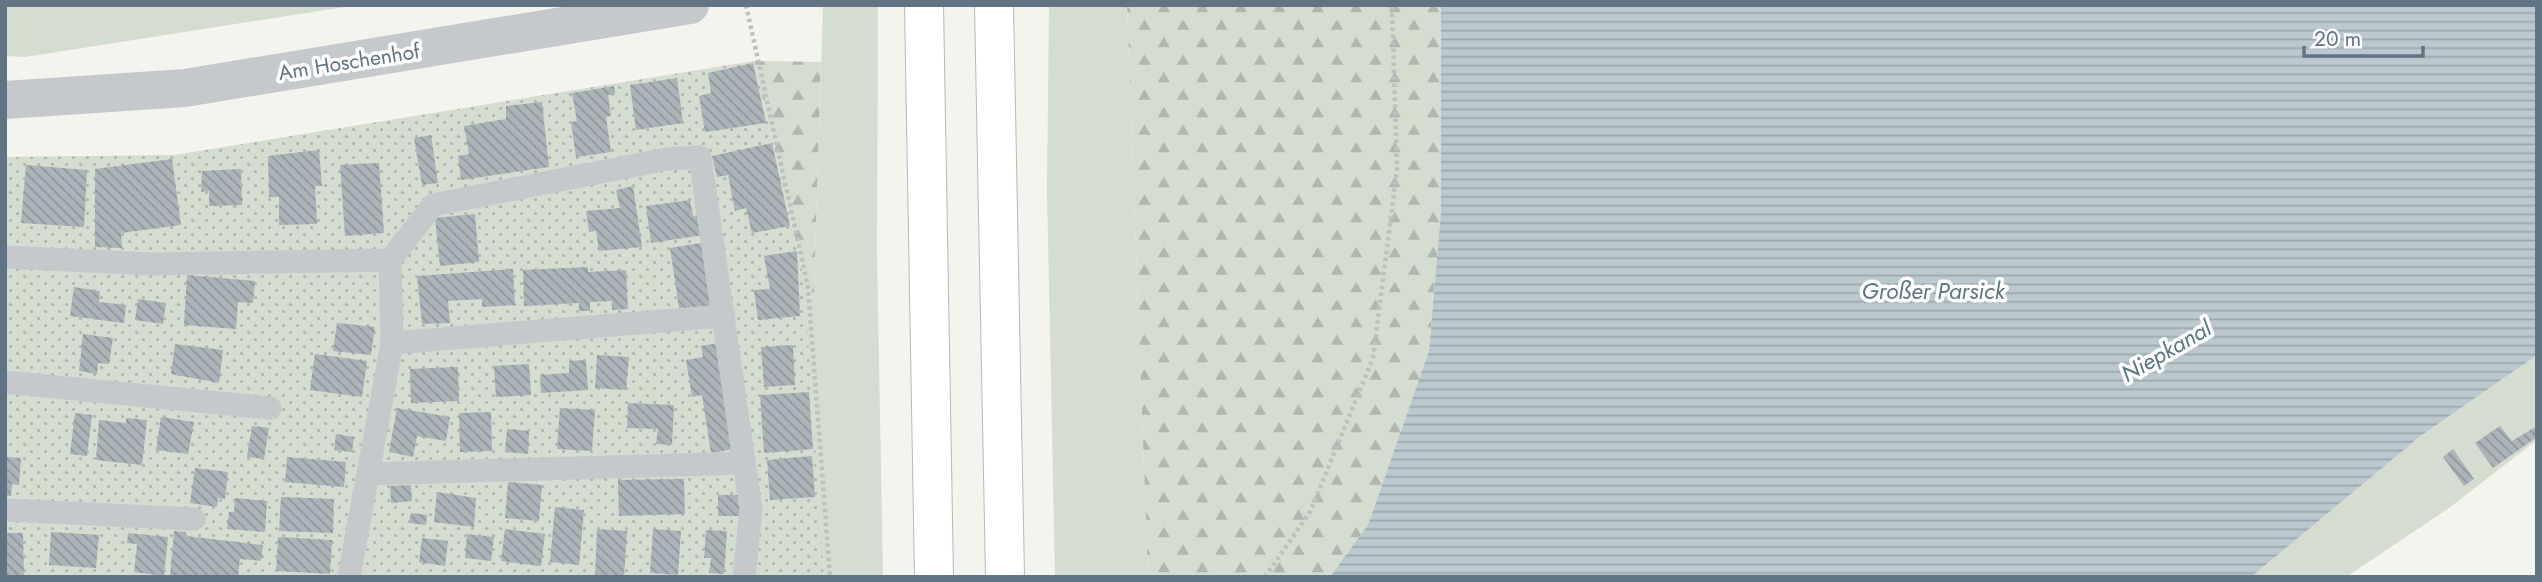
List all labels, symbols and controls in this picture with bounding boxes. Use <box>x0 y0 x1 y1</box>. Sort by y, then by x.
scale bar <box>2304 14 2423 58</box>
text: 20 m <box>2314 24 2361 54</box>
street label: Am Hoschenhof <box>276 36 423 88</box>
water label: Großer Parsick <box>1861 274 2006 308</box>
water label: Niepkanal <box>2114 311 2218 391</box>

